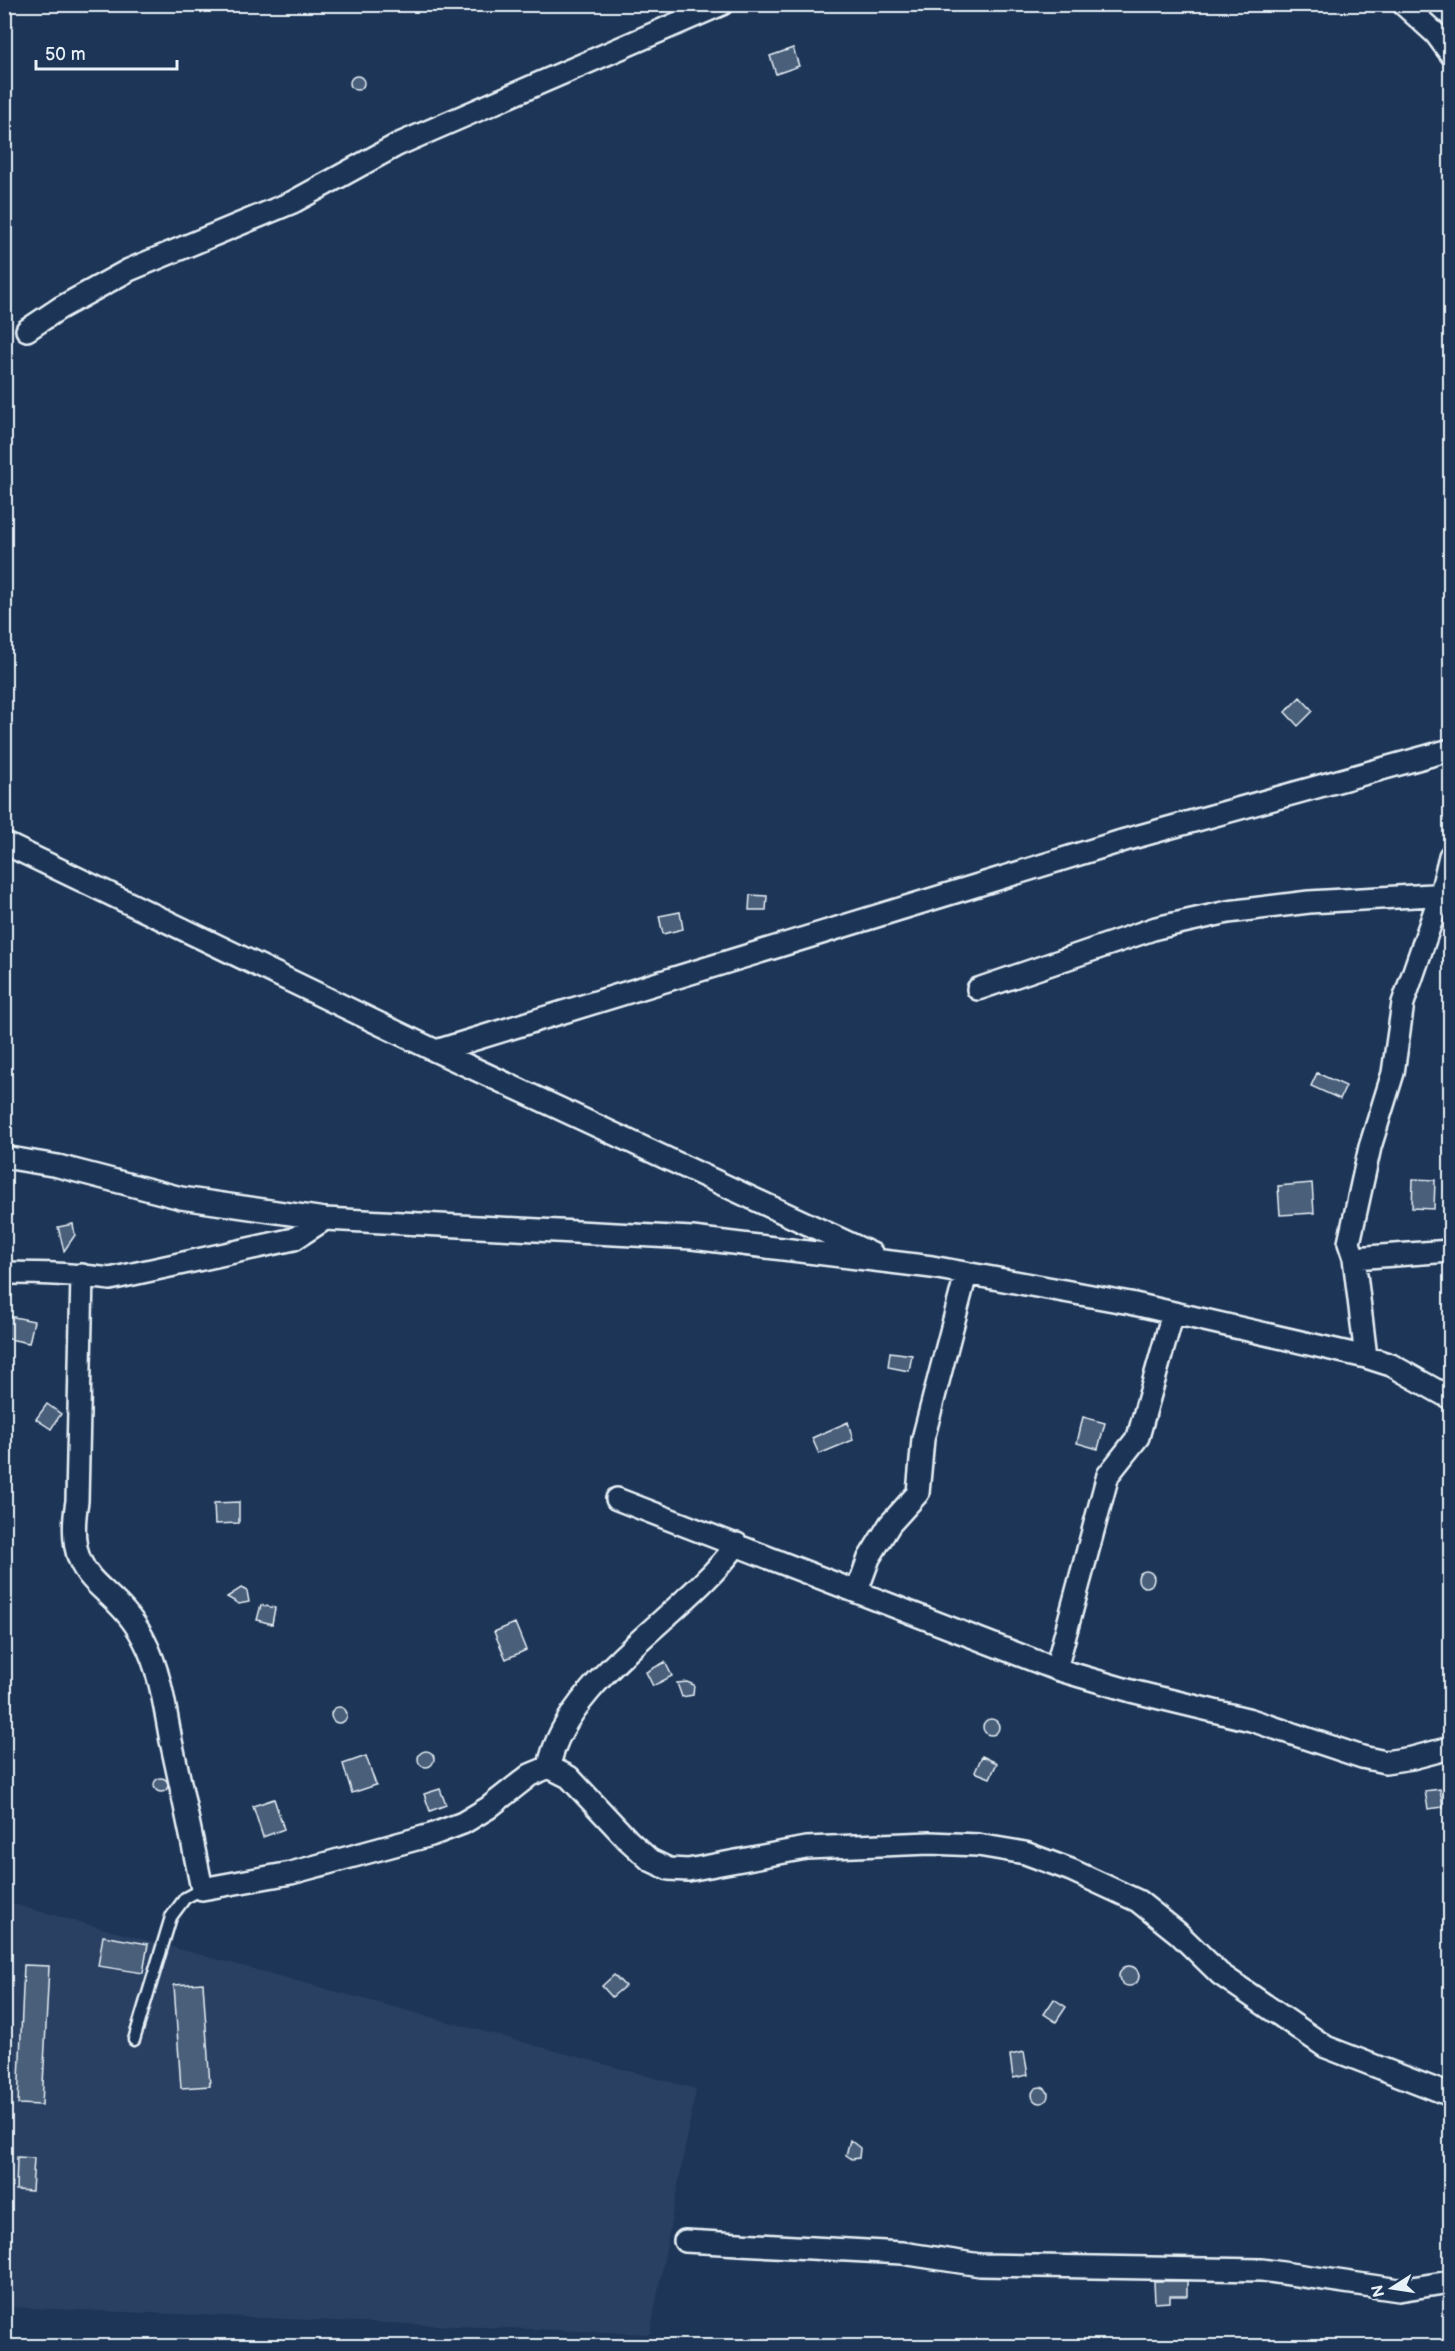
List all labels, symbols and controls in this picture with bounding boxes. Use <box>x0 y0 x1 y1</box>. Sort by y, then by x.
scale bar <box>36 33 177 71</box>
text: 50 m <box>45 44 86 65</box>
north arrow <box>1362 2258 1422 2318</box>
text: N <box>1368 2283 1389 2299</box>

